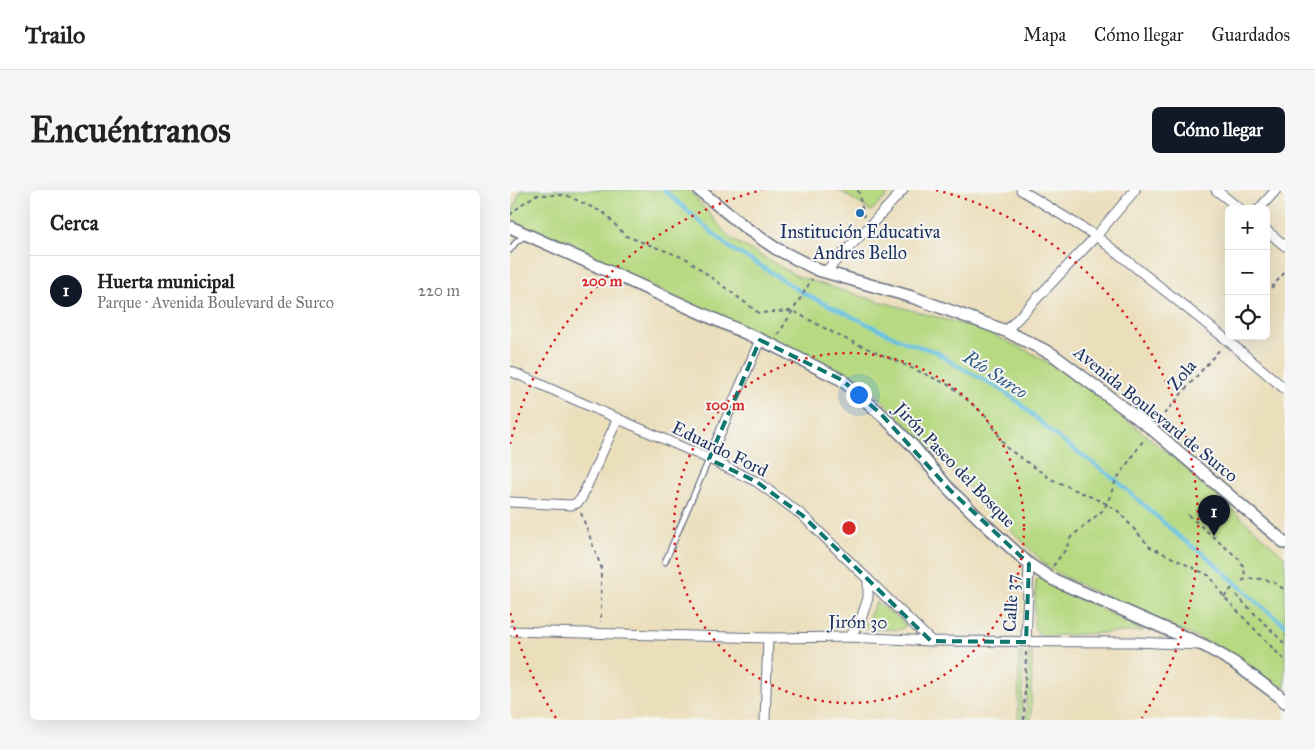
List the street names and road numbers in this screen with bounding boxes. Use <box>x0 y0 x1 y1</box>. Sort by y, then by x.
street label: Avenida Boulevard de Surco <box>1069 340 1243 487</box>
street label: Zola <box>1163 355 1201 395</box>
street label: Jirón Paseo del Bosque <box>888 397 1020 533</box>
street label: Eduardo Ford <box>668 416 772 482</box>
street label: Calle 37 <box>999 574 1023 632</box>
street label: Jirón 30 <box>826 610 888 635</box>

